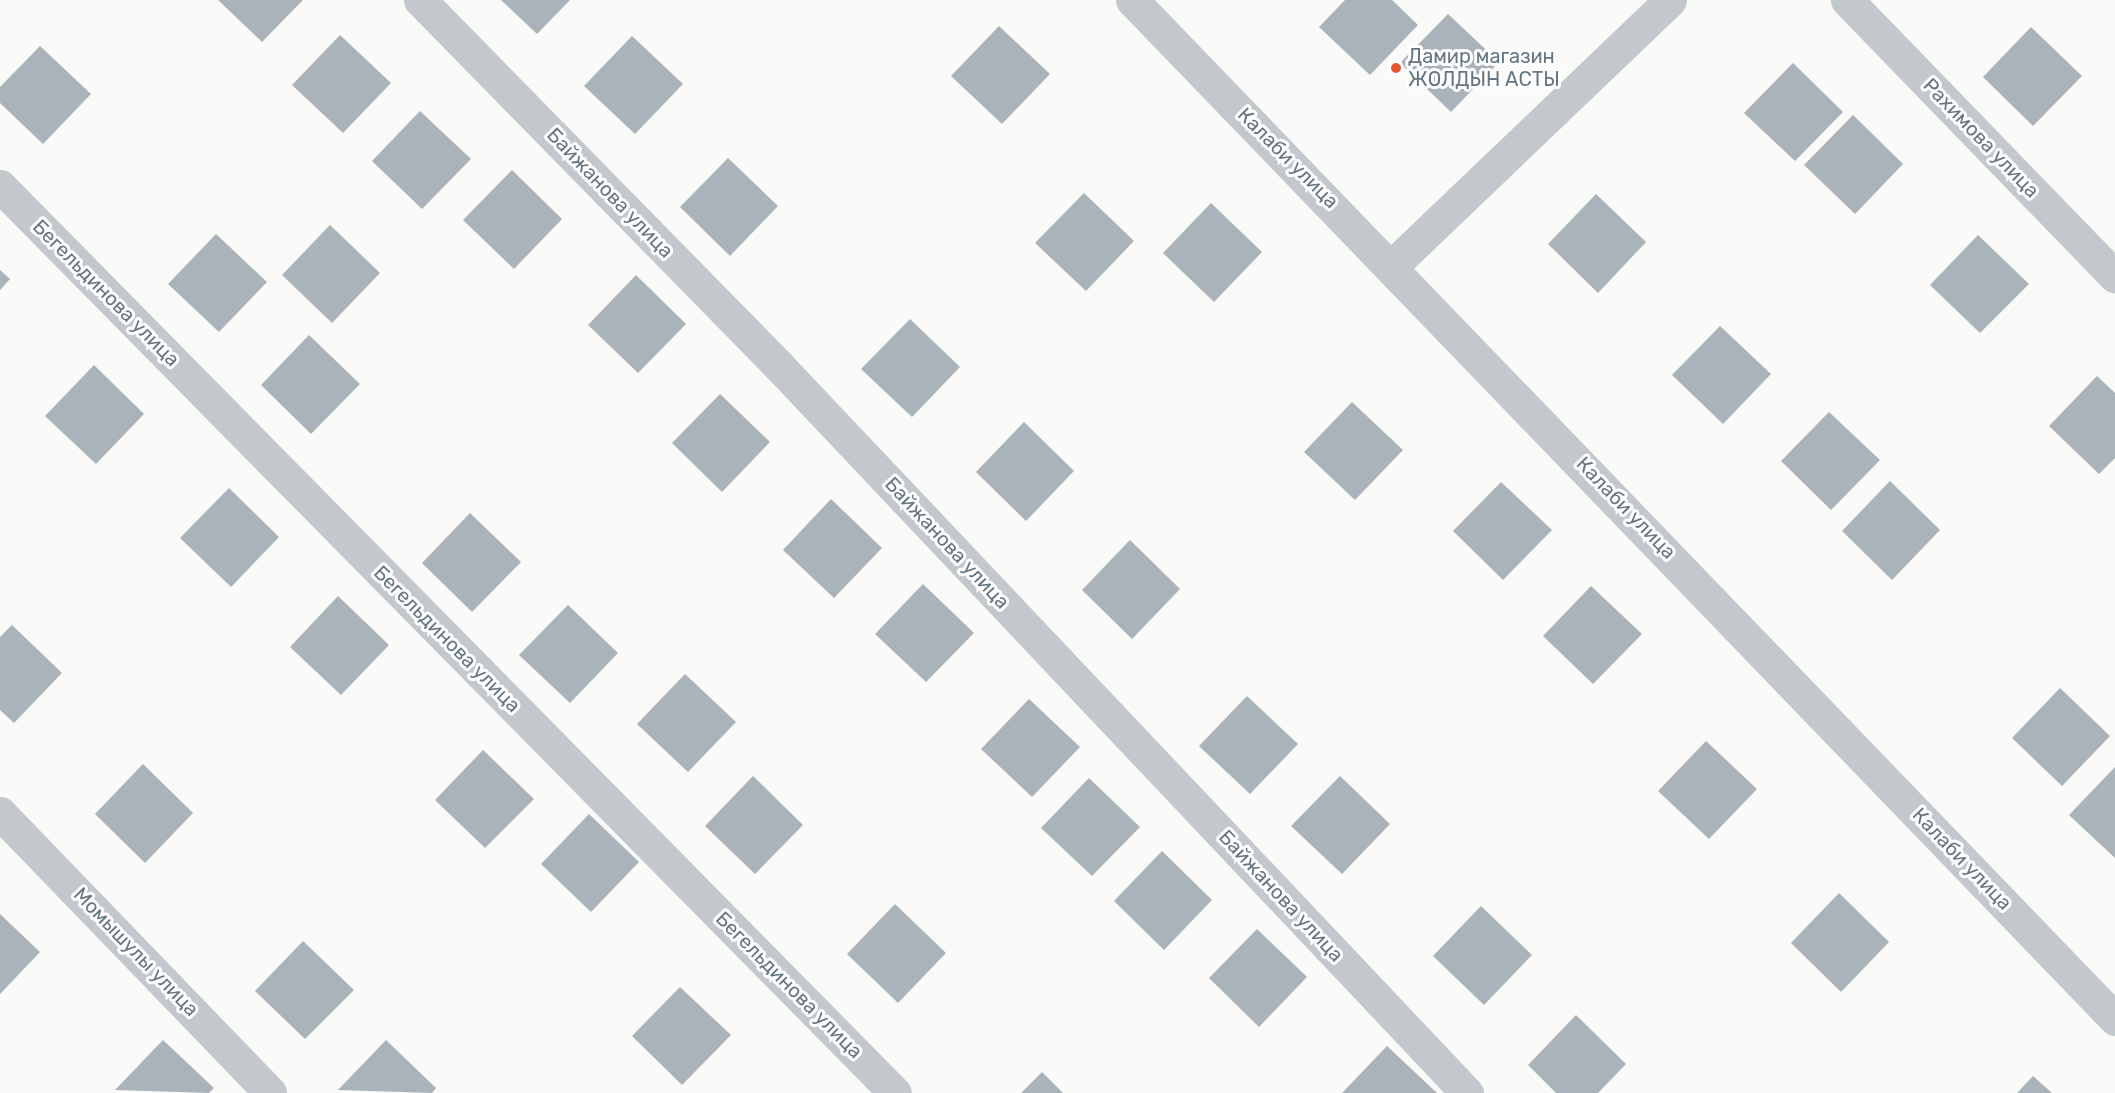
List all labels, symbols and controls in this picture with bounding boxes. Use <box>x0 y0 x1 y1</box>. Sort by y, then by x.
place label: Дамир магазин ЖОЛДЫН АСТЫ <box>1408 45 1560 92</box>
marker: Дамир магазин ЖОЛДЫН АСТЫ <box>1389 61 1403 75</box>
street label: Рахимова улица <box>1918 73 2044 203</box>
street label: Калаби улица <box>1233 103 1343 213</box>
street label: Байжанова улица <box>542 123 678 263</box>
street label: Бегельдинова улица <box>28 215 184 371</box>
street label: Калаби улица <box>1571 452 1681 564</box>
street label: Байжанова улица <box>880 472 1014 614</box>
street label: Бегельдинова улица <box>369 561 525 717</box>
street label: Калаби улица <box>1907 803 2017 915</box>
street label: Байжанова улица <box>1214 825 1348 967</box>
street label: Момышулы улица <box>69 883 203 1021</box>
street label: Бегельдинова улица <box>711 907 867 1063</box>

